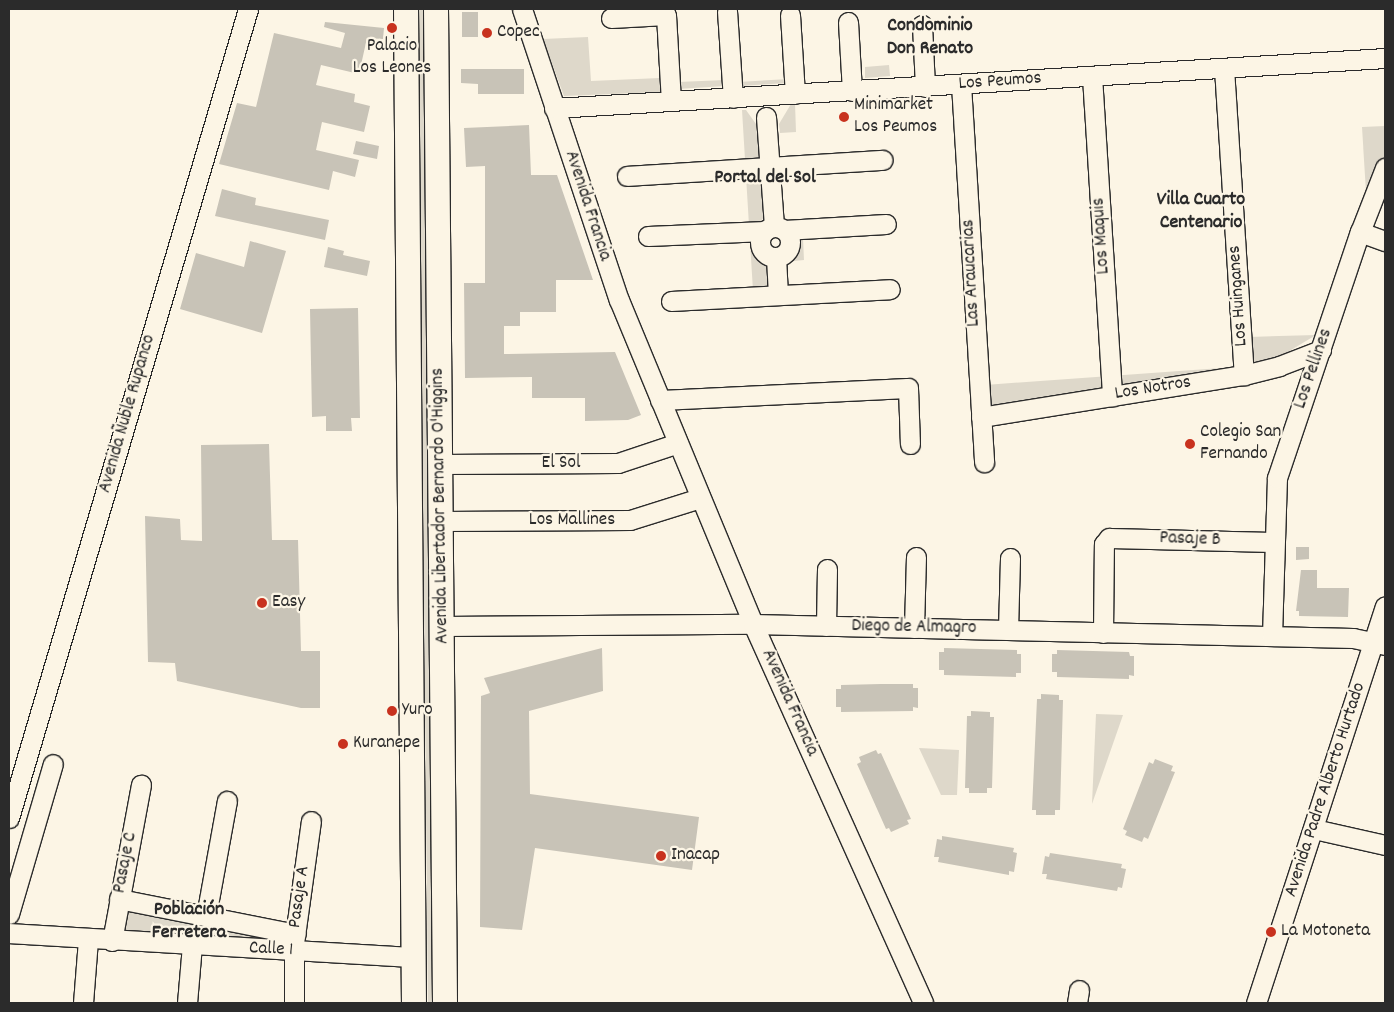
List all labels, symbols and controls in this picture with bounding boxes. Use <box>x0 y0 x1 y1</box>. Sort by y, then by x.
district label: Condominio Don Renato <box>887 15 973 62</box>
marker: Palacio Los Leones <box>386 22 398 34</box>
place label: Copec <box>497 22 540 44</box>
marker: Copec <box>481 27 493 39</box>
place label: Palacio Los Leones <box>353 36 431 80</box>
street label: Los Peumos <box>958 68 1042 96</box>
place label: Minimarket Los Peumos <box>854 95 937 139</box>
marker: Minimarket Los Peumos <box>838 111 850 123</box>
street label: Avenida Francia <box>558 148 616 264</box>
district label: Portal del Sol <box>714 166 816 190</box>
district label: Villa Cuarto Centenario <box>1157 188 1245 235</box>
street label: Los Maquis <box>1088 197 1116 275</box>
street label: Las Araucarias <box>958 219 986 327</box>
street label: Los Huinganes <box>1224 245 1254 347</box>
street label: Los Pellines <box>1290 326 1338 412</box>
street label: Avenida Ñuble Rupanco <box>95 332 161 496</box>
street label: Avenida Libertador Bernardo O'Higgins <box>427 368 455 644</box>
street label: Los Notros <box>1113 372 1193 406</box>
place label: Colegio San Fernando <box>1200 422 1281 466</box>
marker: Colegio San Fernando <box>1184 438 1196 450</box>
street label: El Sol <box>542 453 580 475</box>
street label: Los Mallines <box>529 510 615 532</box>
street label: Pasaje B <box>1159 528 1221 552</box>
place label: Easy <box>272 592 305 614</box>
marker: Easy <box>256 597 268 609</box>
street label: Diego de Almagro <box>851 616 977 640</box>
street label: Avenida Francia <box>755 646 823 760</box>
street label: Avenida Padre Alberto Hurtado <box>1281 680 1371 900</box>
place label: Yuro <box>402 700 433 722</box>
marker: Yuro <box>386 705 398 717</box>
place label: Kuranepe <box>353 733 420 755</box>
marker: Kuranepe <box>337 738 349 750</box>
street label: Pasaje C <box>109 831 143 895</box>
place label: Inacap <box>671 845 720 867</box>
marker: Inacap <box>655 850 667 862</box>
street label: Pasaje A <box>284 864 316 930</box>
district label: Población Ferretera <box>152 898 226 945</box>
place label: La Motoneta <box>1281 921 1370 943</box>
marker: La Motoneta <box>1265 926 1277 938</box>
street label: Calle 1 <box>248 937 294 963</box>

